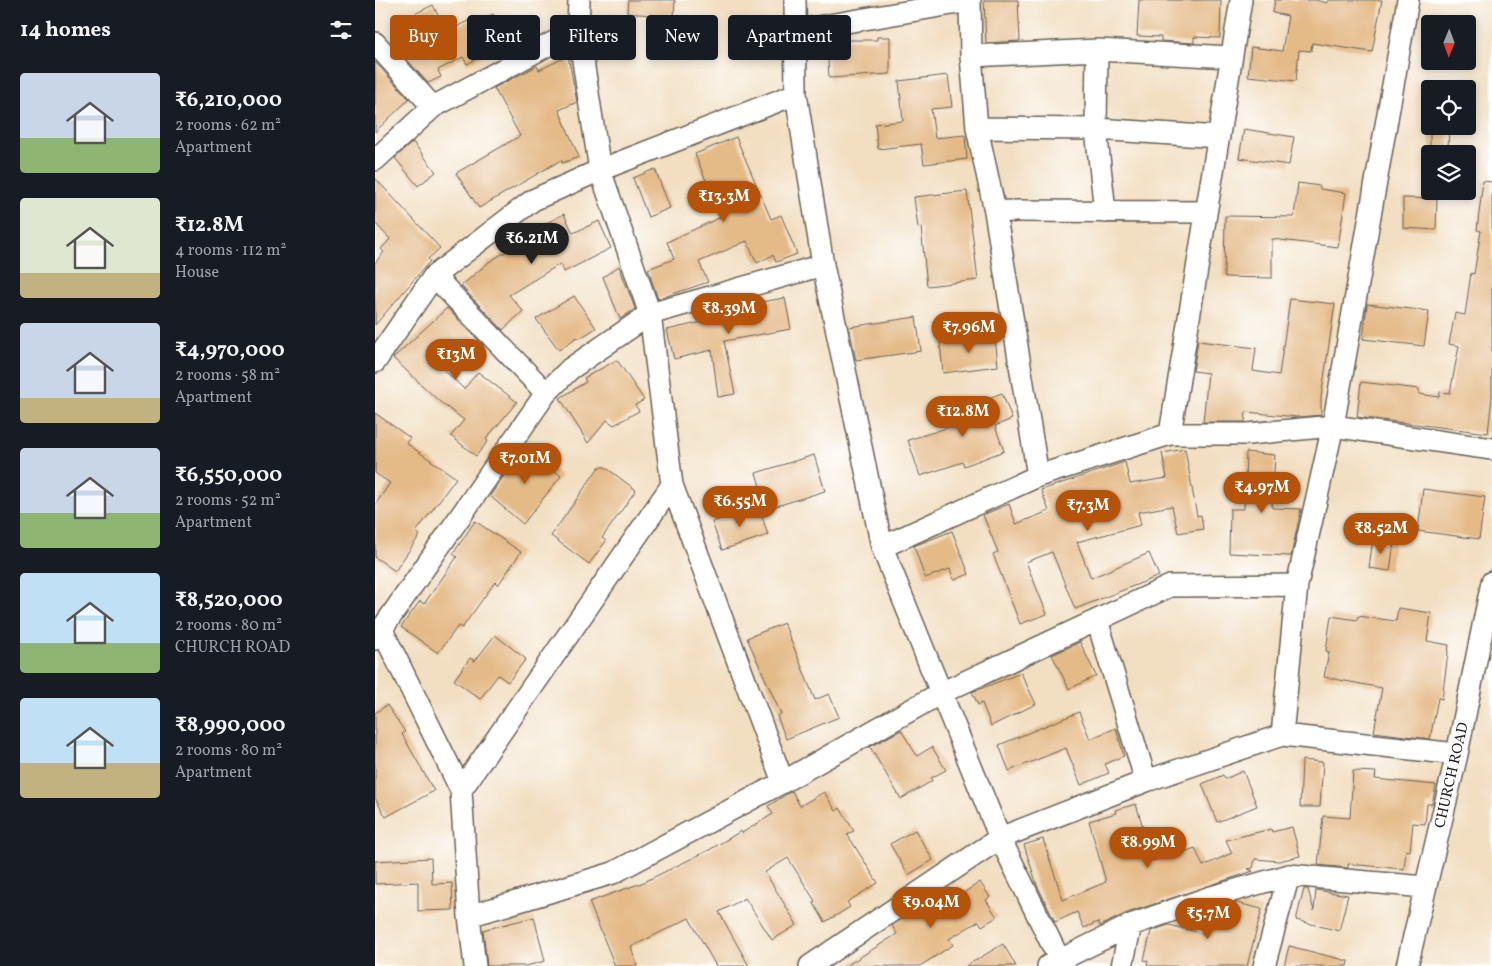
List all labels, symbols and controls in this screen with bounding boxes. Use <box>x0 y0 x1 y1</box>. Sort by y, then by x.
chip: Buy <box>390 15 457 60</box>
chip: Rent <box>467 15 540 60</box>
chip: Filters <box>550 15 636 60</box>
chip: New <box>646 15 718 60</box>
chip: Apartment <box>728 15 851 60</box>
north arrow <box>1421 15 1476 70</box>
map controls <box>1421 15 1476 200</box>
text: 14 homes <box>20 16 111 45</box>
icon: filters <box>327 16 355 44</box>
button: locate <box>1421 80 1476 135</box>
text: ₹6,210,000 <box>175 86 282 115</box>
icon: home <box>60 93 120 153</box>
text: 2 rooms · 62 m² <box>175 115 281 137</box>
text: Apartment <box>175 137 252 159</box>
button: layers <box>1421 145 1476 200</box>
pin: ₹13.3M <box>683 180 765 223</box>
text: ₹13.3M <box>698 186 750 208</box>
text: ₹12.8M <box>175 211 244 240</box>
icon: home <box>60 218 120 278</box>
pin: ₹6.21M <box>491 222 573 265</box>
text: ₹6.21M <box>506 228 558 250</box>
text: 4 rooms · 112 m² <box>175 240 286 262</box>
text: House <box>175 262 219 284</box>
pin: ₹8.39M <box>688 292 770 335</box>
text: ₹8.39M <box>702 298 756 320</box>
pin: ₹7.96M <box>928 312 1010 354</box>
text: ₹7.96M <box>943 317 995 339</box>
text: ₹4,970,000 <box>175 336 285 365</box>
pin: ₹13M <box>426 338 486 381</box>
icon: home <box>60 343 120 403</box>
text: ₹13M <box>437 344 475 366</box>
text: 2 rooms · 58 m² <box>175 365 280 387</box>
text: Apartment <box>175 387 252 409</box>
pin: ₹12.8M <box>922 396 1004 438</box>
text: ₹12.8M <box>937 401 989 423</box>
pin: ₹7.01M <box>484 442 566 485</box>
text: ₹7.01M <box>499 448 551 470</box>
text: ₹6,550,000 <box>175 461 282 490</box>
icon: home <box>60 468 120 528</box>
pin: ₹4.97M <box>1221 472 1303 514</box>
text: ₹4.97M <box>1234 477 1290 499</box>
pin: ₹6.55M <box>699 486 781 528</box>
text: 2 rooms · 52 m² <box>175 490 281 512</box>
pin: ₹7.3M <box>1053 490 1123 532</box>
text: ₹6.55M <box>714 491 766 513</box>
text: ₹7.3M <box>1067 495 1109 517</box>
text: Apartment <box>175 512 252 534</box>
pin: ₹8.52M <box>1340 512 1422 555</box>
text: ₹8.52M <box>1354 518 1408 540</box>
text: ₹8,520,000 <box>175 586 283 615</box>
icon: home <box>60 593 120 653</box>
text: 2 rooms · 80 m² <box>175 615 282 637</box>
text: CHURCH ROAD <box>175 637 290 659</box>
text: ₹8,990,000 <box>175 711 286 740</box>
icon: home <box>60 718 120 778</box>
street label: CHURCH ROAD <box>1430 720 1475 830</box>
text: 2 rooms · 80 m² <box>175 740 282 762</box>
text: Apartment <box>175 762 252 784</box>
pin: ₹8.99M <box>1107 826 1189 869</box>
text: ₹8.99M <box>1120 832 1176 854</box>
pin: ₹9.04M <box>890 886 972 929</box>
text: ₹9.04M <box>903 892 960 914</box>
pin: ₹5.7M <box>1173 898 1243 940</box>
text: ₹5.7M <box>1186 903 1230 925</box>

